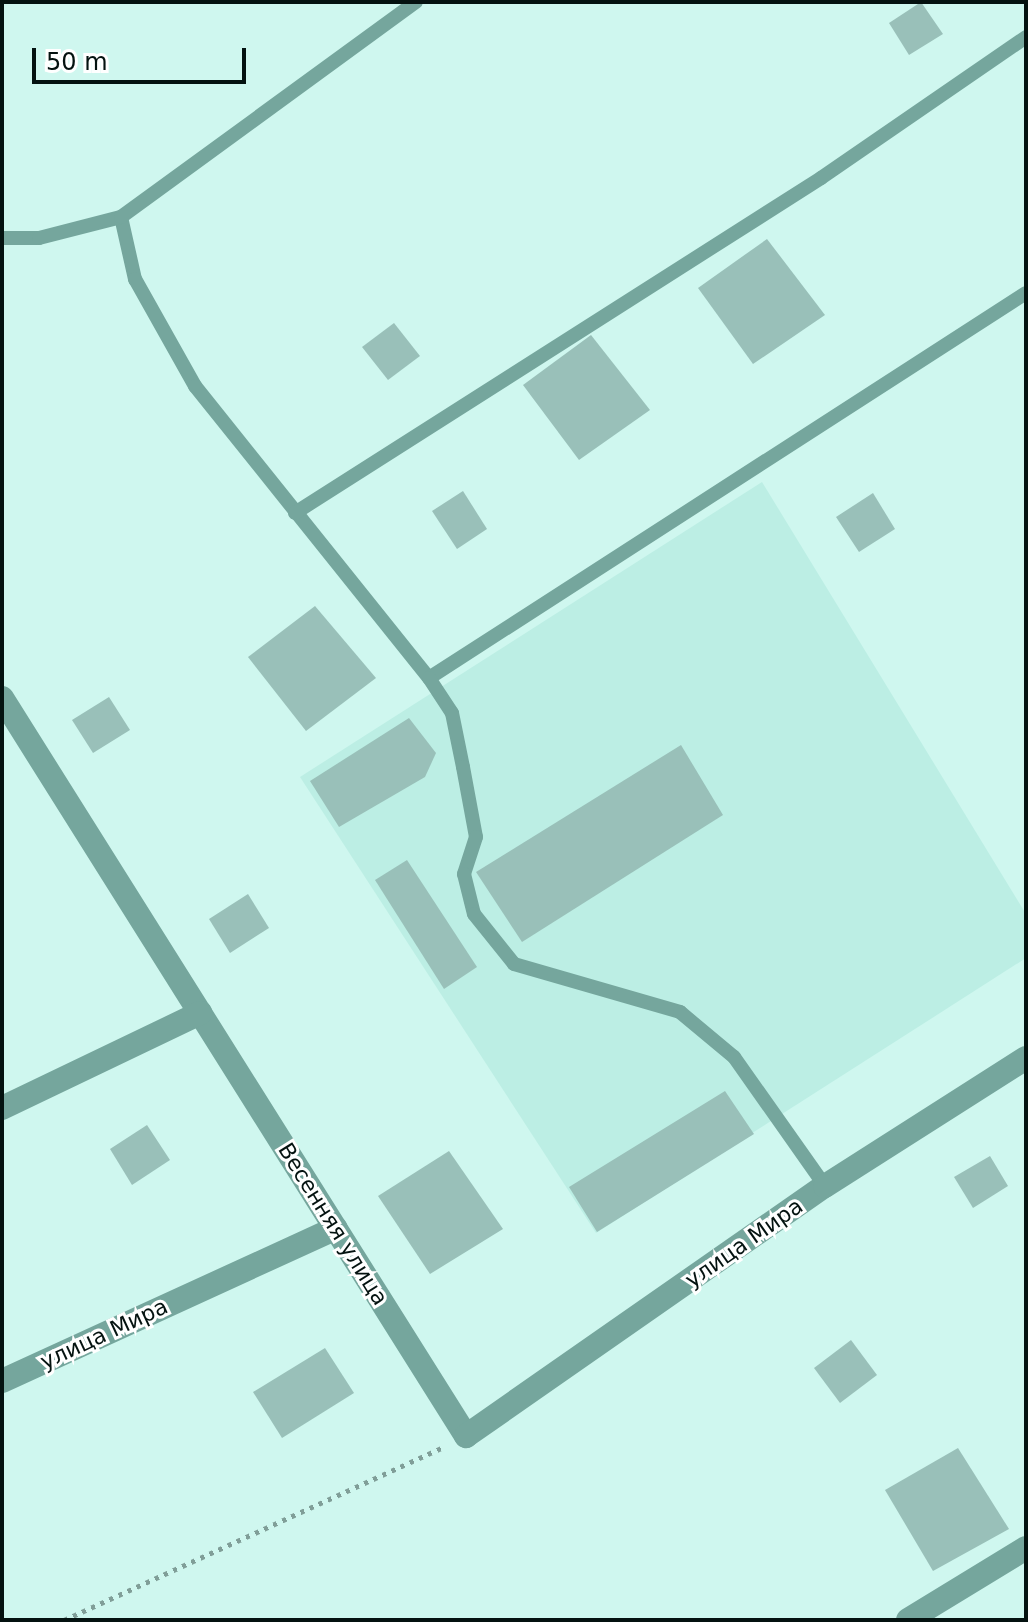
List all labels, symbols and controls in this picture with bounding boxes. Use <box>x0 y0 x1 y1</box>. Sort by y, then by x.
scale bar <box>36 32 250 82</box>
text: 50 m <box>46 48 108 76</box>
street label: Весенняя улица <box>272 1138 394 1310</box>
street label: улица Мира <box>680 1193 808 1293</box>
street label: улица Мира <box>36 1293 172 1375</box>

